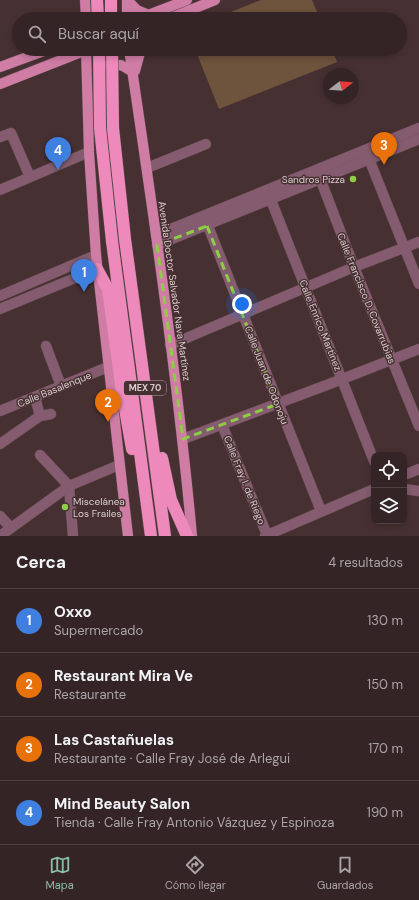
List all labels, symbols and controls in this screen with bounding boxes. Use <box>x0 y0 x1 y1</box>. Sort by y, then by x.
search box <box>12 12 407 56</box>
icon: search <box>26 23 48 45</box>
text: Buscar aquí <box>58 24 139 44</box>
north arrow <box>323 68 359 104</box>
pin: 3 <box>371 132 397 165</box>
pin: 4 <box>45 137 71 170</box>
place label: Sandros Pizza <box>282 173 345 186</box>
marker: Sandros Pizza <box>348 174 358 184</box>
street label: Avenida Doctor Salvador Nava Martínez <box>155 200 194 382</box>
street label: Calle Francisco D. Covarrubias <box>334 231 399 365</box>
pin: 1 <box>71 259 97 292</box>
street label: Calle Enrico Martínez <box>296 278 345 373</box>
your location <box>232 294 252 314</box>
street label: Calle Juan de Odonoju <box>242 324 291 426</box>
street label: Calle Basalenque <box>15 369 93 410</box>
road number: MEX 70 <box>124 381 166 395</box>
pin: 2 <box>95 389 121 422</box>
street label: Calle Fray I. de Riego <box>221 434 268 527</box>
map controls <box>371 452 407 524</box>
button: locate <box>371 452 407 488</box>
button: layers <box>371 488 407 524</box>
place label: Miscelánea Los Frailes <box>73 495 125 520</box>
marker: Miscelánea Los Frailes <box>60 502 70 512</box>
text: Cerca <box>16 551 66 573</box>
text: 4 resultados <box>328 554 403 571</box>
text: Oxxo <box>54 602 92 622</box>
text: 1 <box>27 612 31 629</box>
text: 130 m <box>367 612 403 629</box>
text: Supermercado <box>54 622 143 639</box>
text: Restaurant Mira Ve <box>54 666 193 686</box>
text: 2 <box>25 676 33 693</box>
text: 150 m <box>367 676 403 693</box>
text: Restaurante <box>54 686 126 703</box>
text: Las Castañuelas <box>54 730 174 750</box>
text: 3 <box>25 740 33 757</box>
text: 170 m <box>368 740 403 757</box>
text: Restaurante · Calle Fray José de Arlegui <box>54 750 290 767</box>
text: Mind Beauty Salon <box>54 794 190 814</box>
text: 4 <box>25 804 33 821</box>
text: 190 m <box>367 804 403 821</box>
text: Tienda · Calle Fray Antonio Vázquez y Espinoza <box>54 814 334 831</box>
tab: Mapa <box>46 854 74 892</box>
tab: Cómo llegar <box>165 854 226 892</box>
tab: Guardados <box>317 854 373 892</box>

